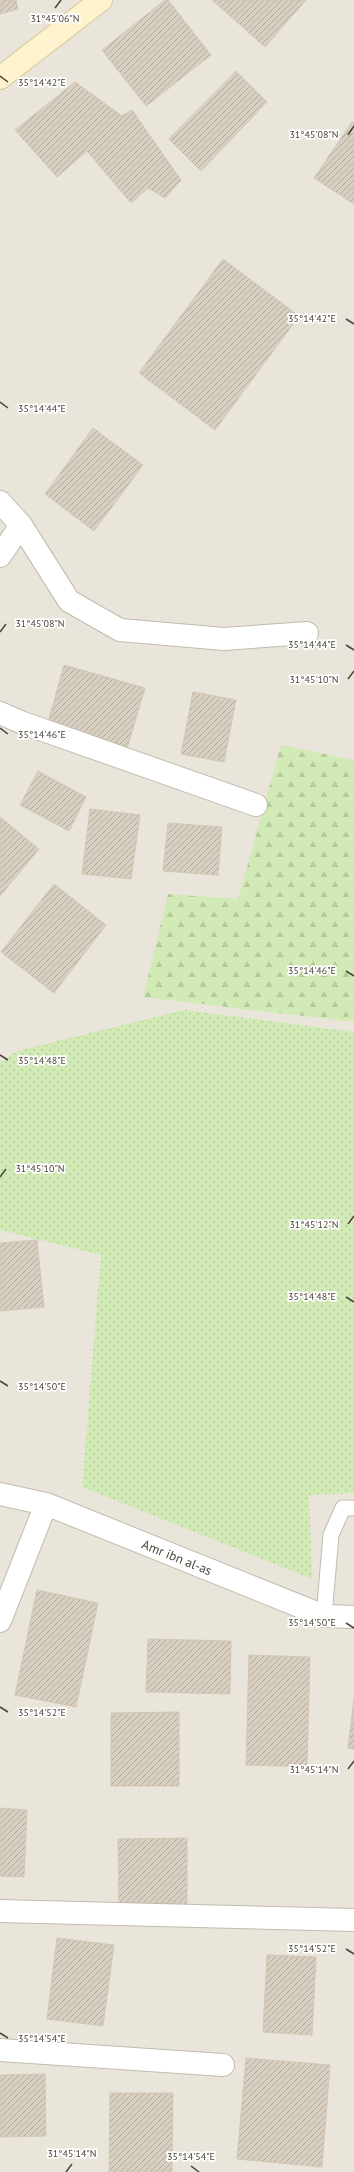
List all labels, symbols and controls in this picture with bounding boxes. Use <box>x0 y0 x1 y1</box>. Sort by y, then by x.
text: 31°45'06"N <box>30 12 80 25</box>
text: 35°14'42"E <box>18 76 66 89</box>
text: 31°45'08"N <box>289 128 339 141</box>
text: 35°14'42"E <box>288 312 336 325</box>
text: 35°14'44"E <box>18 402 66 415</box>
text: 31°45'08"N <box>15 617 65 630</box>
text: 35°14'44"E <box>288 638 336 651</box>
text: 31°45'10"N <box>289 673 339 686</box>
text: 35°14'46"E <box>18 728 66 741</box>
text: 35°14'46"E <box>288 964 336 977</box>
text: 35°14'48"E <box>18 1054 66 1067</box>
text: 31°45'10"N <box>15 1162 65 1175</box>
text: 31°45'12"N <box>289 1218 339 1231</box>
text: 35°14'48"E <box>288 1290 336 1303</box>
text: 35°14'50"E <box>18 1380 66 1393</box>
street label: Amr ibn al-as <box>139 1536 214 1579</box>
text: 35°14'50"E <box>288 1616 336 1629</box>
text: 35°14'52"E <box>18 1706 66 1719</box>
text: 31°45'14"N <box>289 1763 339 1776</box>
text: 35°14'52"E <box>288 1942 336 1955</box>
text: 35°14'54"E <box>18 2032 66 2045</box>
text: 31°45'14"N <box>47 2147 97 2160</box>
text: 35°14'54"E <box>167 2150 215 2163</box>

